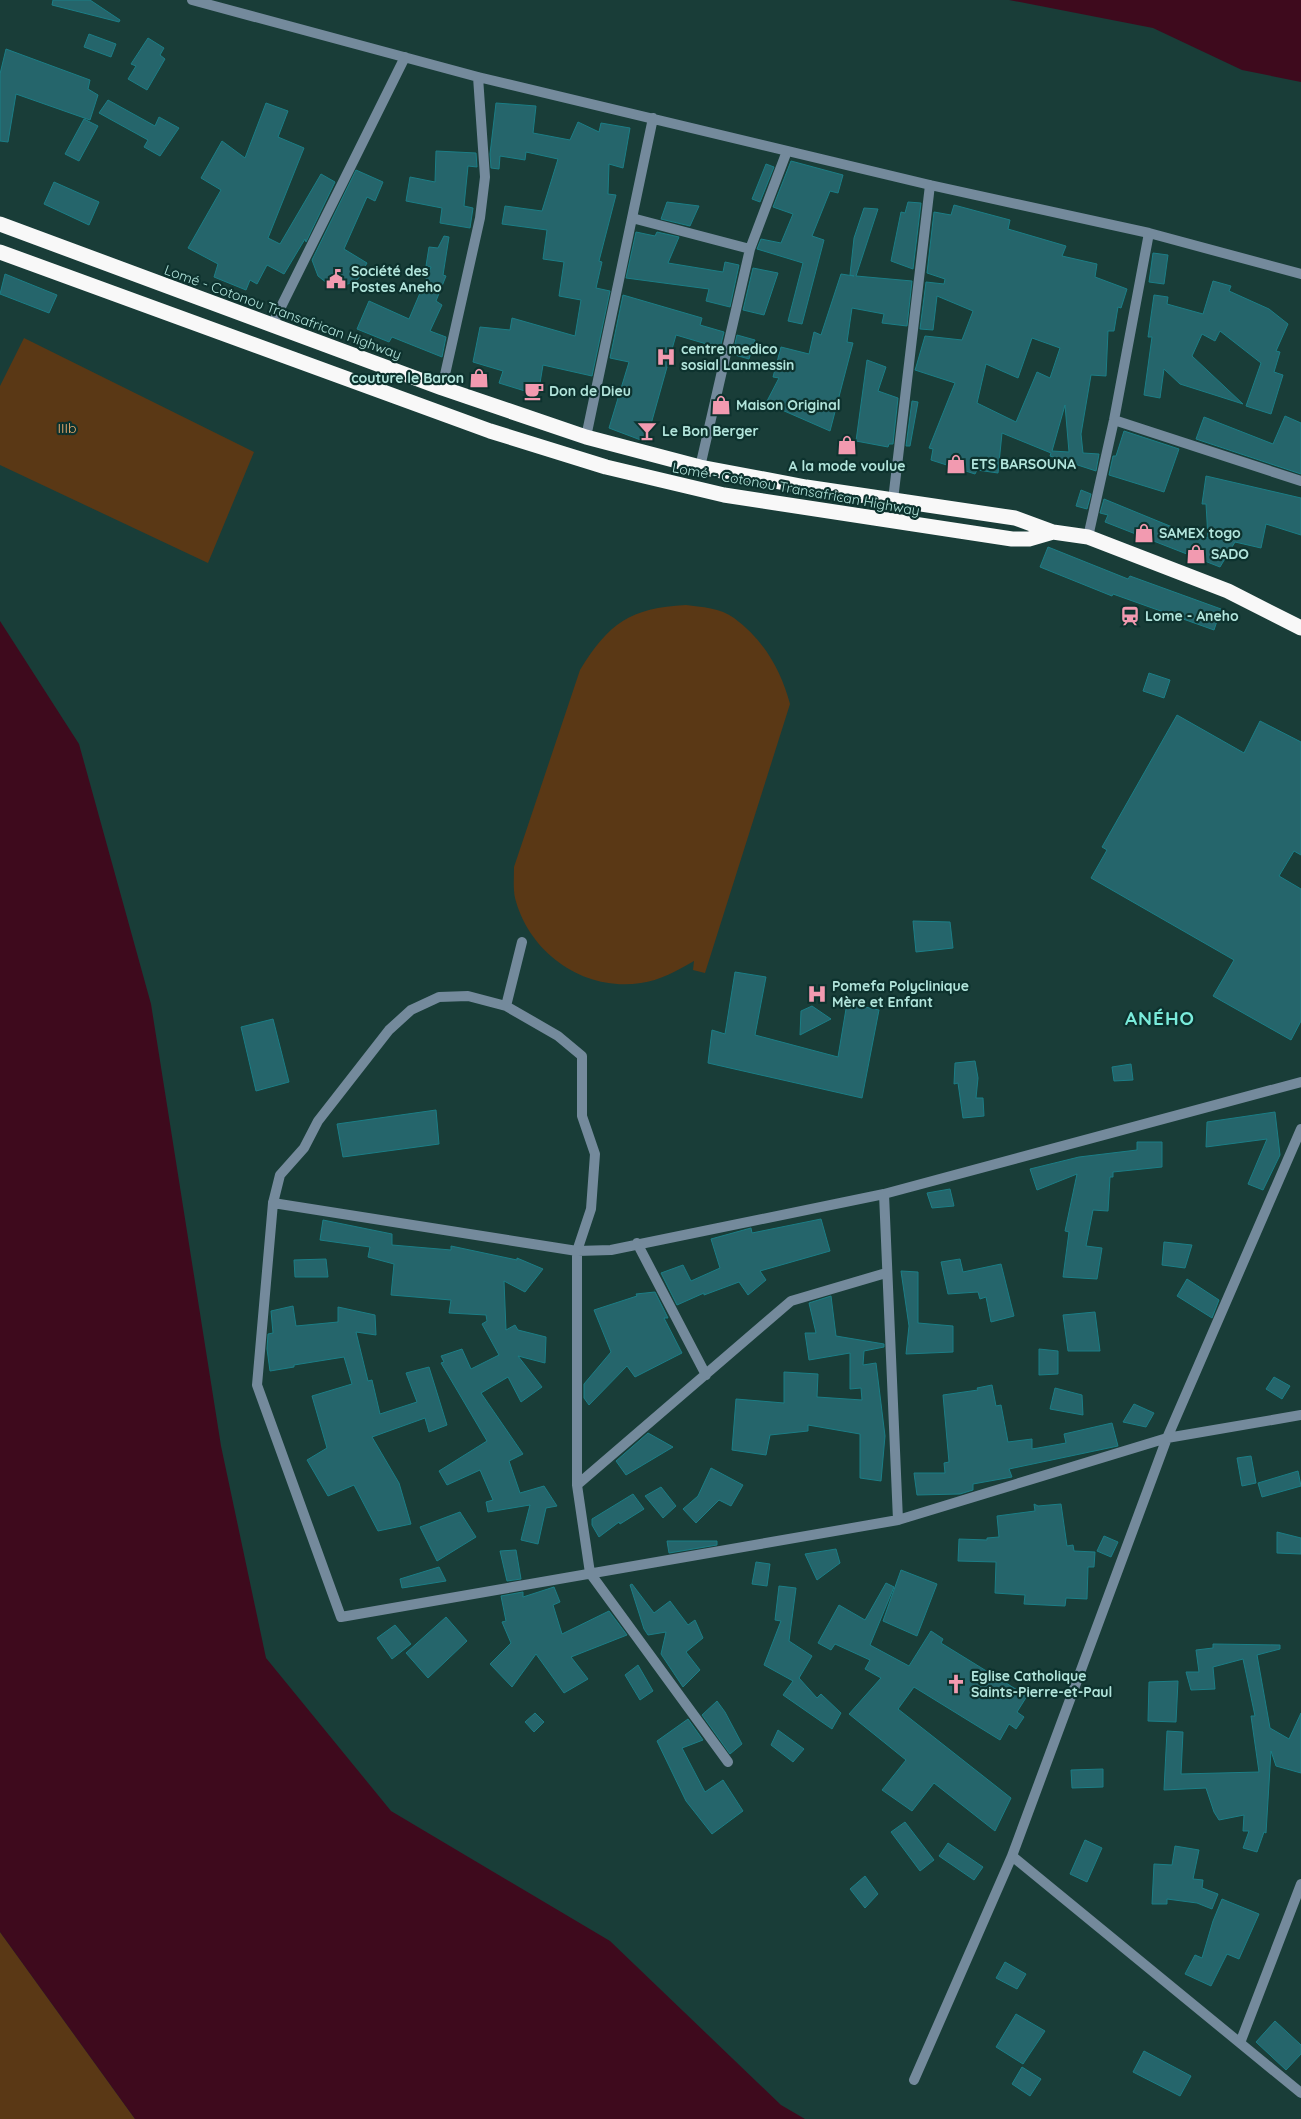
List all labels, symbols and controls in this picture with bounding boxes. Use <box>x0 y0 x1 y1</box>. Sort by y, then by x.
street label: Lomé - Cotonou Transafrican Highway <box>162 261 404 363</box>
place label: Société des Postes Aneho <box>351 262 442 296</box>
public building icon: Société des Postes Aneho <box>325 268 347 290</box>
place label: centre medico sosial Lanmessin <box>681 340 794 374</box>
hospital icon: centre medico sosial Lanmessin <box>655 346 677 368</box>
shop icon: couture le Baron <box>468 367 490 389</box>
place label: couture le Baron <box>351 369 464 387</box>
cafe icon: Don de Dieu <box>523 380 545 402</box>
place label: Don de Dieu <box>549 382 631 400</box>
shop icon: Maison Original <box>710 394 732 416</box>
place label: Maison Original <box>736 396 840 414</box>
park label: IIIb <box>58 419 76 437</box>
bar icon: Le Bon Berger <box>636 420 658 442</box>
place label: Le Bon Berger <box>662 422 758 440</box>
shop icon: A la mode voulue <box>836 434 858 456</box>
shop icon: ETS BARSOUNA <box>945 453 967 475</box>
place label: ETS BARSOUNA <box>971 455 1076 473</box>
place label: A la mode voulue <box>789 457 905 475</box>
street label: Lomé - Cotonou Transafrican Highway <box>671 458 921 520</box>
shop icon: SAMEX togo <box>1133 522 1155 544</box>
place label: SAMEX togo <box>1159 524 1241 542</box>
shop icon: SADO <box>1185 543 1207 565</box>
place label: SADO <box>1211 545 1249 563</box>
station icon: Lome - Aneho <box>1119 605 1141 627</box>
place label: Lome - Aneho <box>1145 607 1239 625</box>
place label: Pomefa Polyclinique Mère et Enfant <box>832 977 969 1011</box>
hospital icon: Pomefa Polyclinique Mère et Enfant <box>806 983 828 1005</box>
district label: ANÉHO <box>1125 1006 1195 1030</box>
place label: Eglise Catholique Saints-Pierre-et-Paul <box>971 1667 1112 1701</box>
church icon: Eglise Catholique Saints-Pierre-et-Paul <box>945 1673 967 1695</box>

